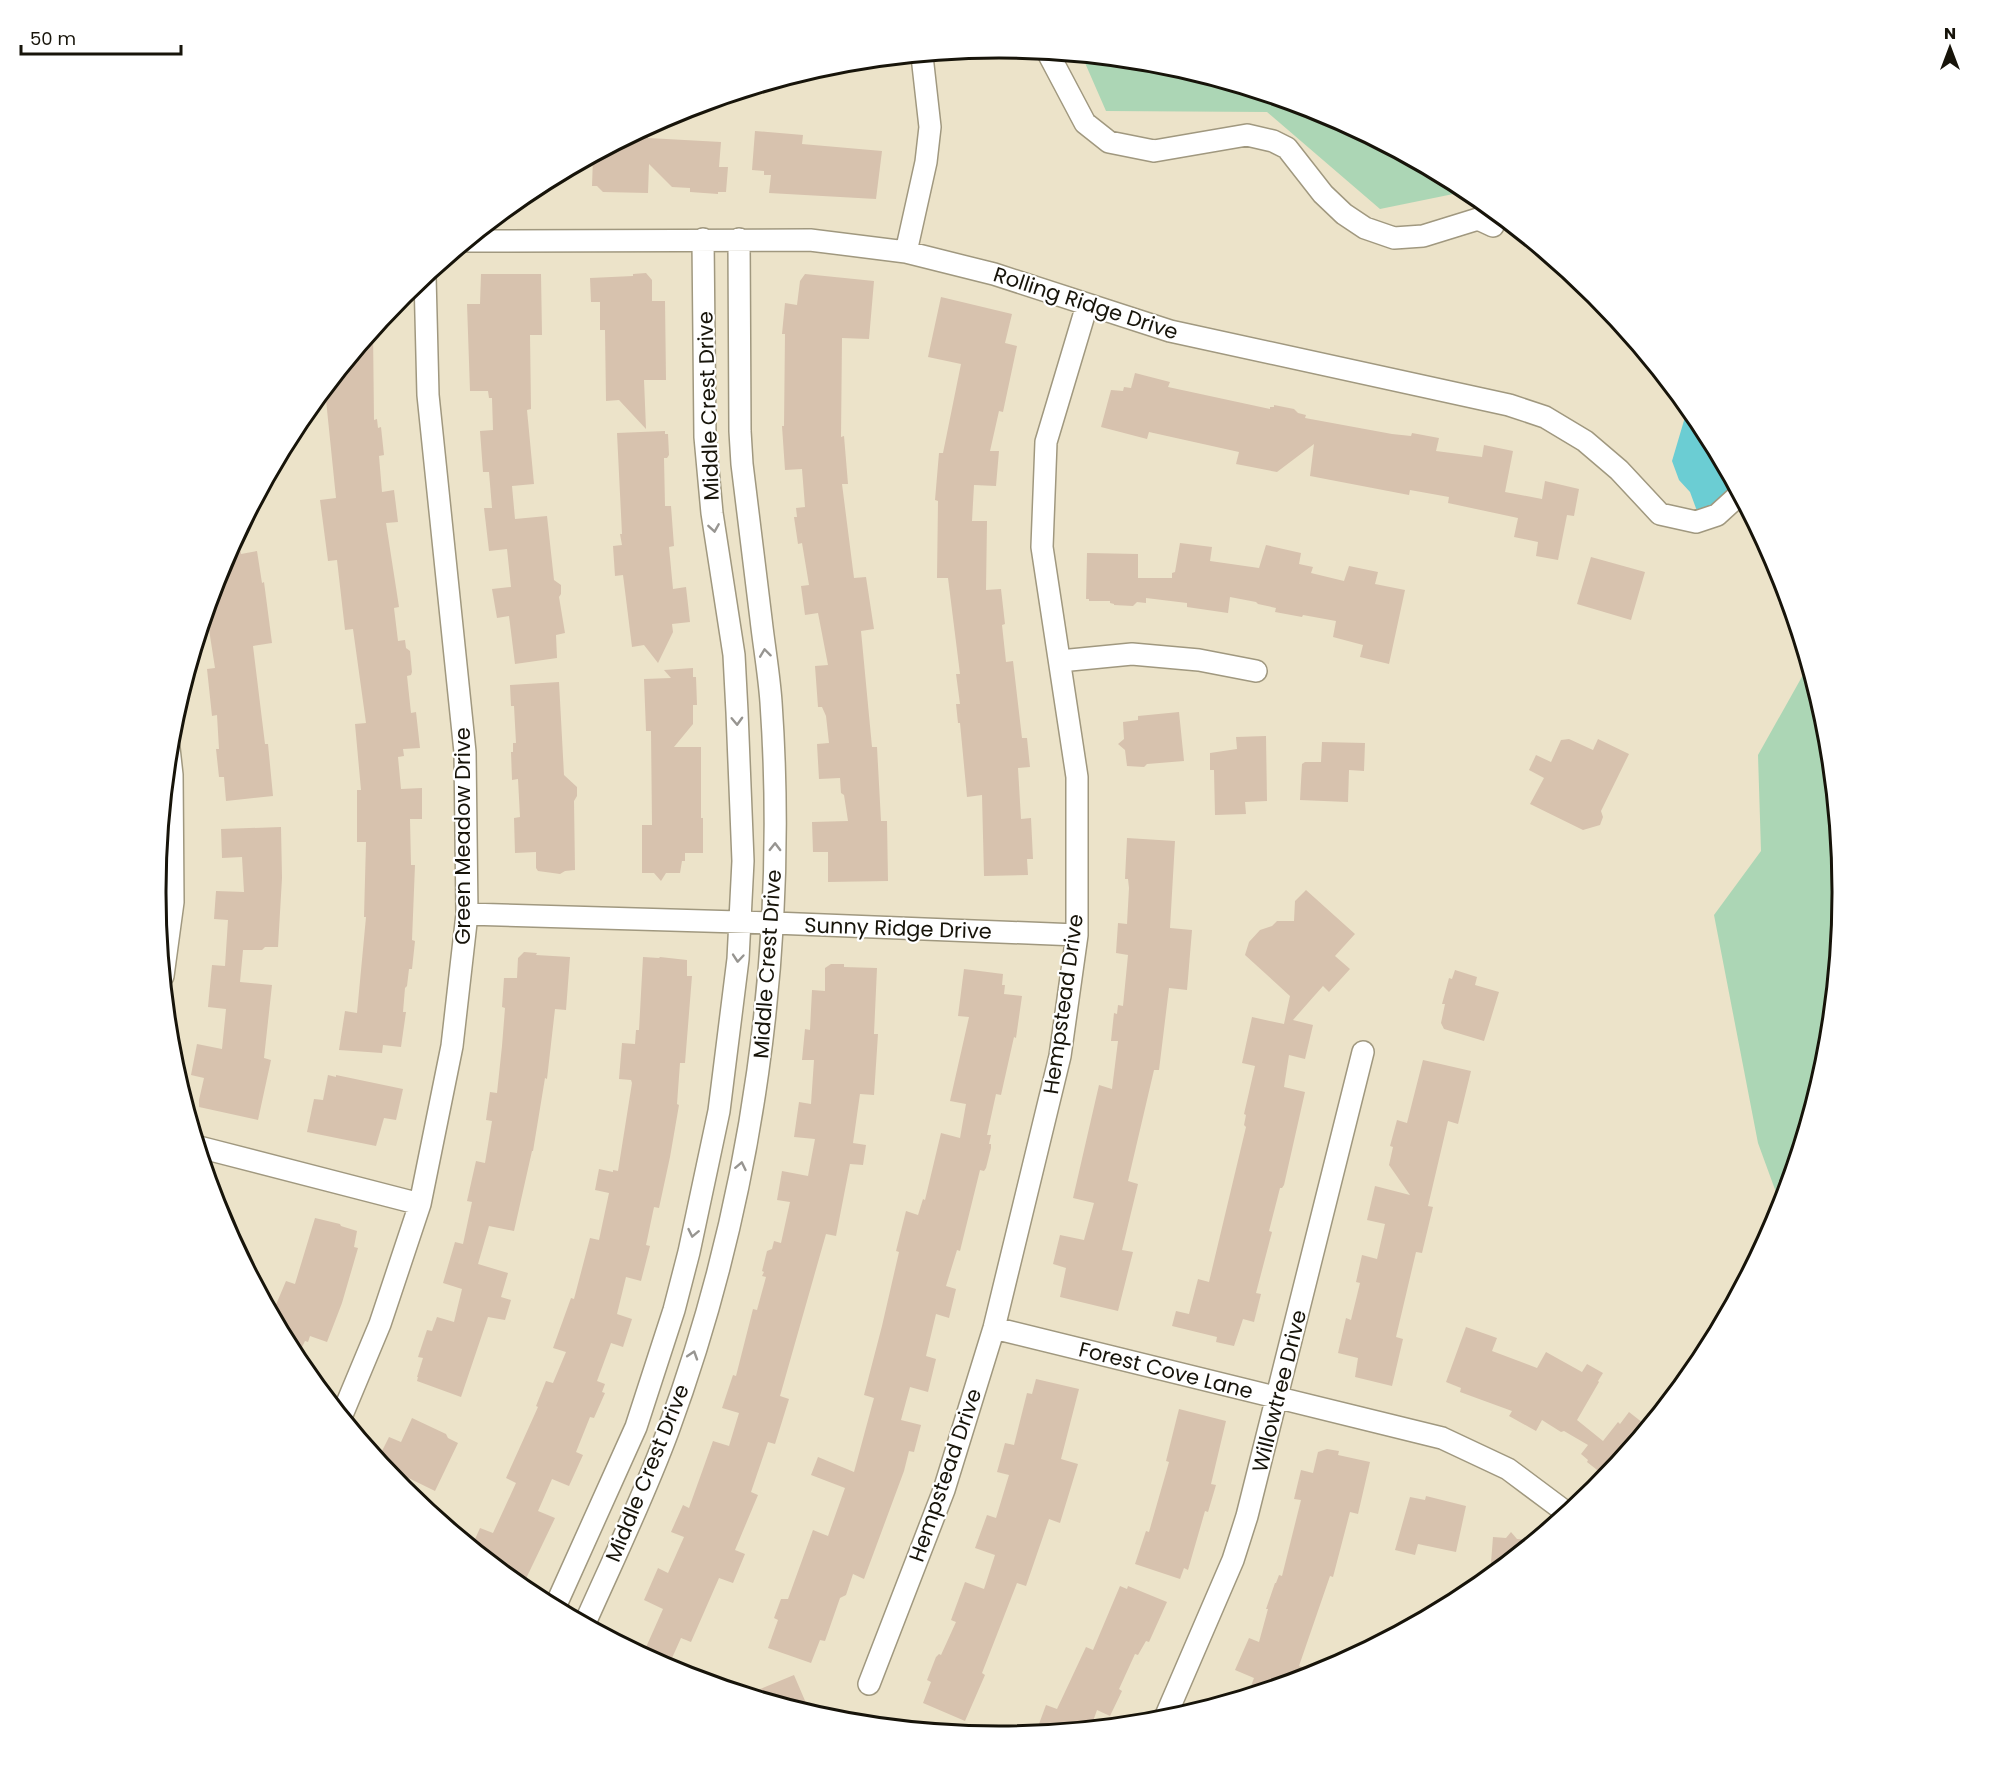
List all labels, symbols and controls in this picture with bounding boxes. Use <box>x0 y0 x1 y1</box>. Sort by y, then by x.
scale bar <box>21 18 182 56</box>
north arrow <box>1920 18 1980 78</box>
text: N <box>1944 22 1956 45</box>
text: 50 m <box>30 26 76 51</box>
street label: Rolling Ridge Drive <box>990 259 1182 347</box>
street label: Middle Crest Drive <box>690 311 726 501</box>
one-way arrow <box>708 523 720 532</box>
one-way arrow <box>759 648 772 657</box>
one-way arrow <box>731 717 744 726</box>
street label: Green Meadow Drive <box>448 727 477 945</box>
one-way arrow <box>768 843 781 852</box>
street label: Middle Crest Drive <box>746 869 788 1059</box>
street label: Sunny Ridge Drive <box>804 910 992 946</box>
street label: Hempstead Drive <box>1036 912 1090 1096</box>
one-way arrow <box>732 953 745 963</box>
one-way arrow <box>734 1161 747 1171</box>
one-way arrow <box>687 1228 700 1238</box>
street label: Willowtree Drive <box>1245 1307 1313 1475</box>
street label: Forest Cove Lane <box>1076 1334 1256 1406</box>
one-way arrow <box>685 1350 698 1361</box>
street label: Middle Crest Drive <box>598 1380 696 1566</box>
street label: Hempstead Drive <box>902 1384 988 1566</box>

